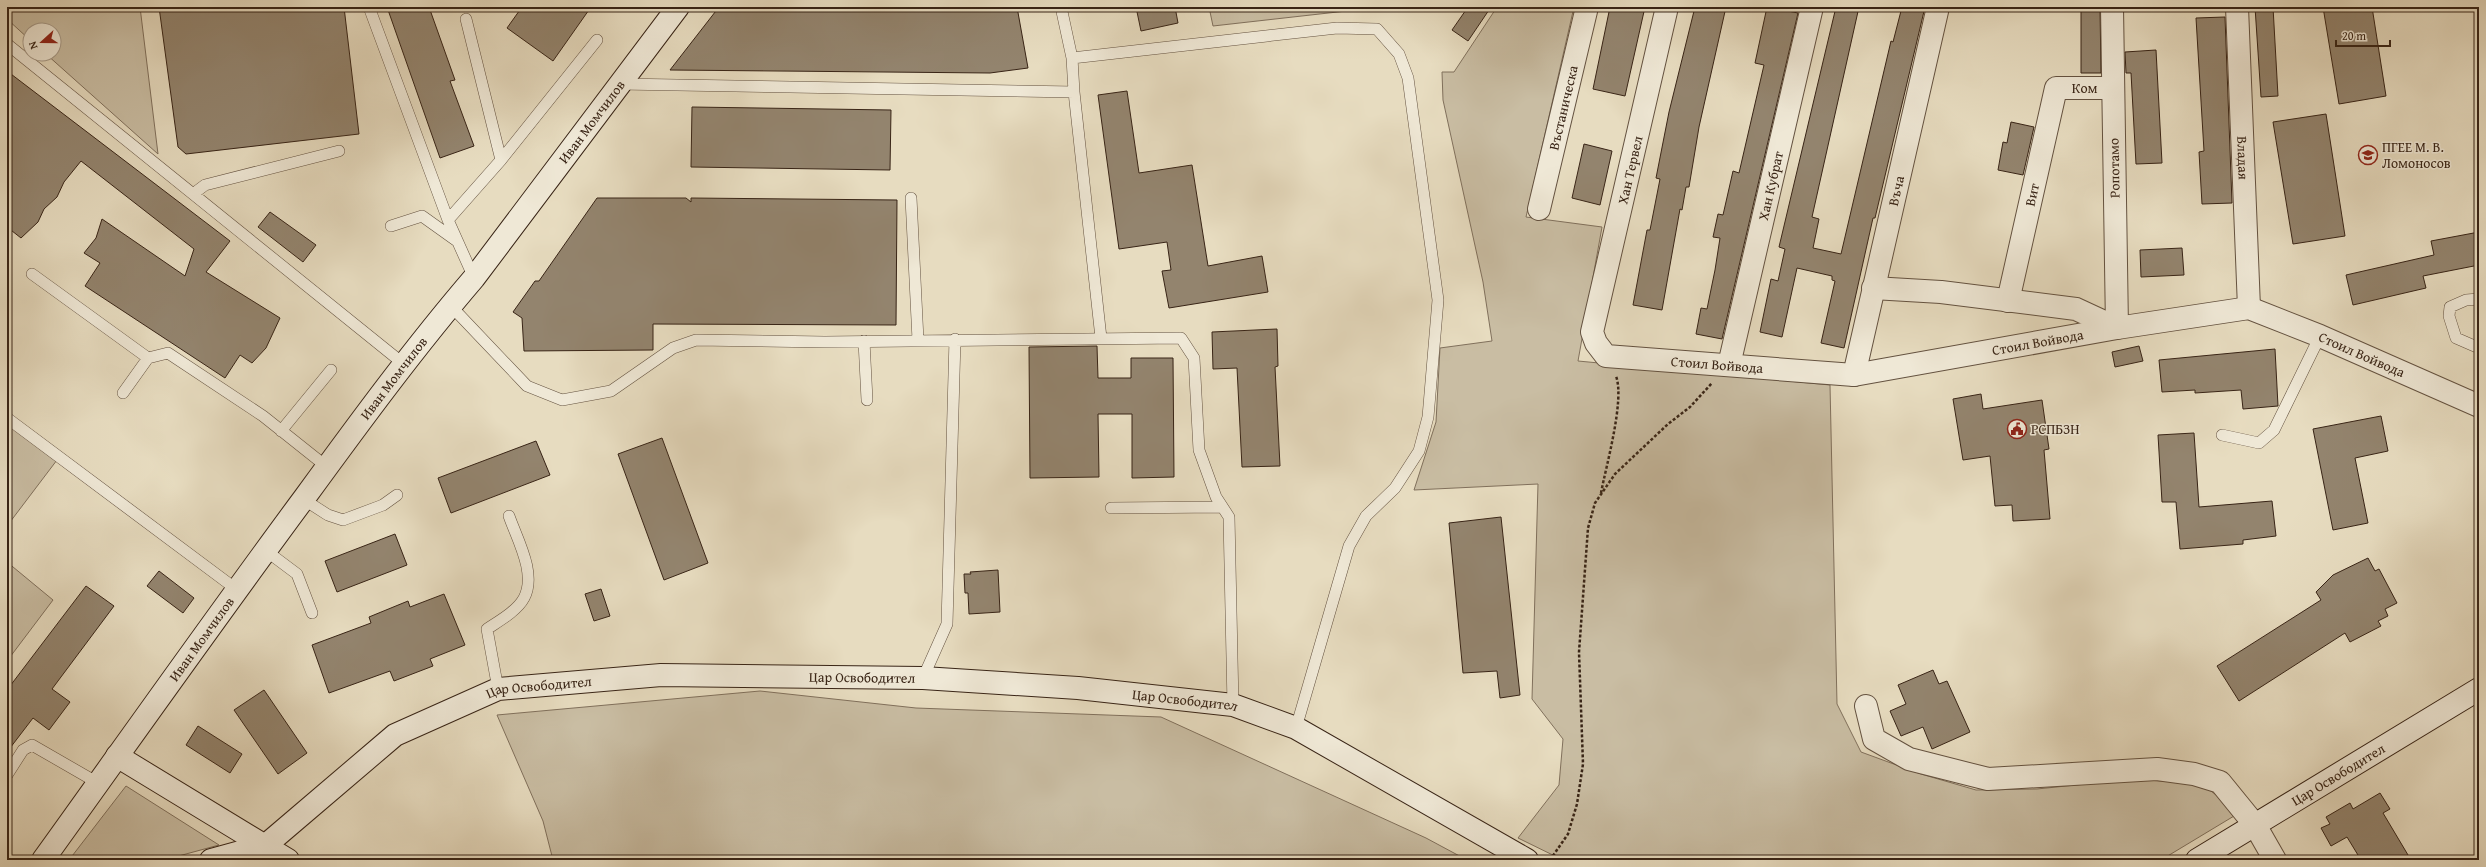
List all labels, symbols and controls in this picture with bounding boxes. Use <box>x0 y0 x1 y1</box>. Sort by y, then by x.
north arrow <box>22 22 62 62</box>
scale bar <box>2336 22 2390 48</box>
text: 20 m <box>2342 27 2366 44</box>
text: N <box>24 39 41 52</box>
street label: Въстаническа <box>1543 63 1583 152</box>
street label: Иван Момчилов <box>554 76 630 168</box>
street label: Ком <box>2072 78 2098 98</box>
street label: Хан Тервел <box>1612 134 1648 206</box>
street label: Владая <box>2232 136 2254 180</box>
place label: ПГЕЕ М. В. Ломоносов <box>2382 137 2451 173</box>
street label: Ропотамо <box>2103 138 2125 198</box>
school or university icon: ПГЕЕ М. В. Ломоносов <box>2357 144 2379 166</box>
street label: Хан Кубрат <box>1753 149 1788 222</box>
street label: Въча <box>1883 173 1909 208</box>
street label: Вит <box>2020 181 2044 208</box>
street label: Стоил Войвода <box>1990 324 2085 360</box>
street label: Стоил Войвода <box>2315 327 2408 382</box>
street label: Иван Момчилов <box>355 332 432 424</box>
street label: Стоил Войвода <box>1670 351 1764 378</box>
public building icon: РСПБЗН <box>2006 418 2028 440</box>
place label: РСПБЗН <box>2031 419 2080 439</box>
street label: Иван Момчилов <box>164 592 239 685</box>
street label: Цар Освободител <box>809 667 916 688</box>
street label: Цар Освободител <box>482 671 593 703</box>
street label: Цар Освободител <box>1131 684 1241 716</box>
street label: Цар Освободител <box>2287 738 2389 811</box>

